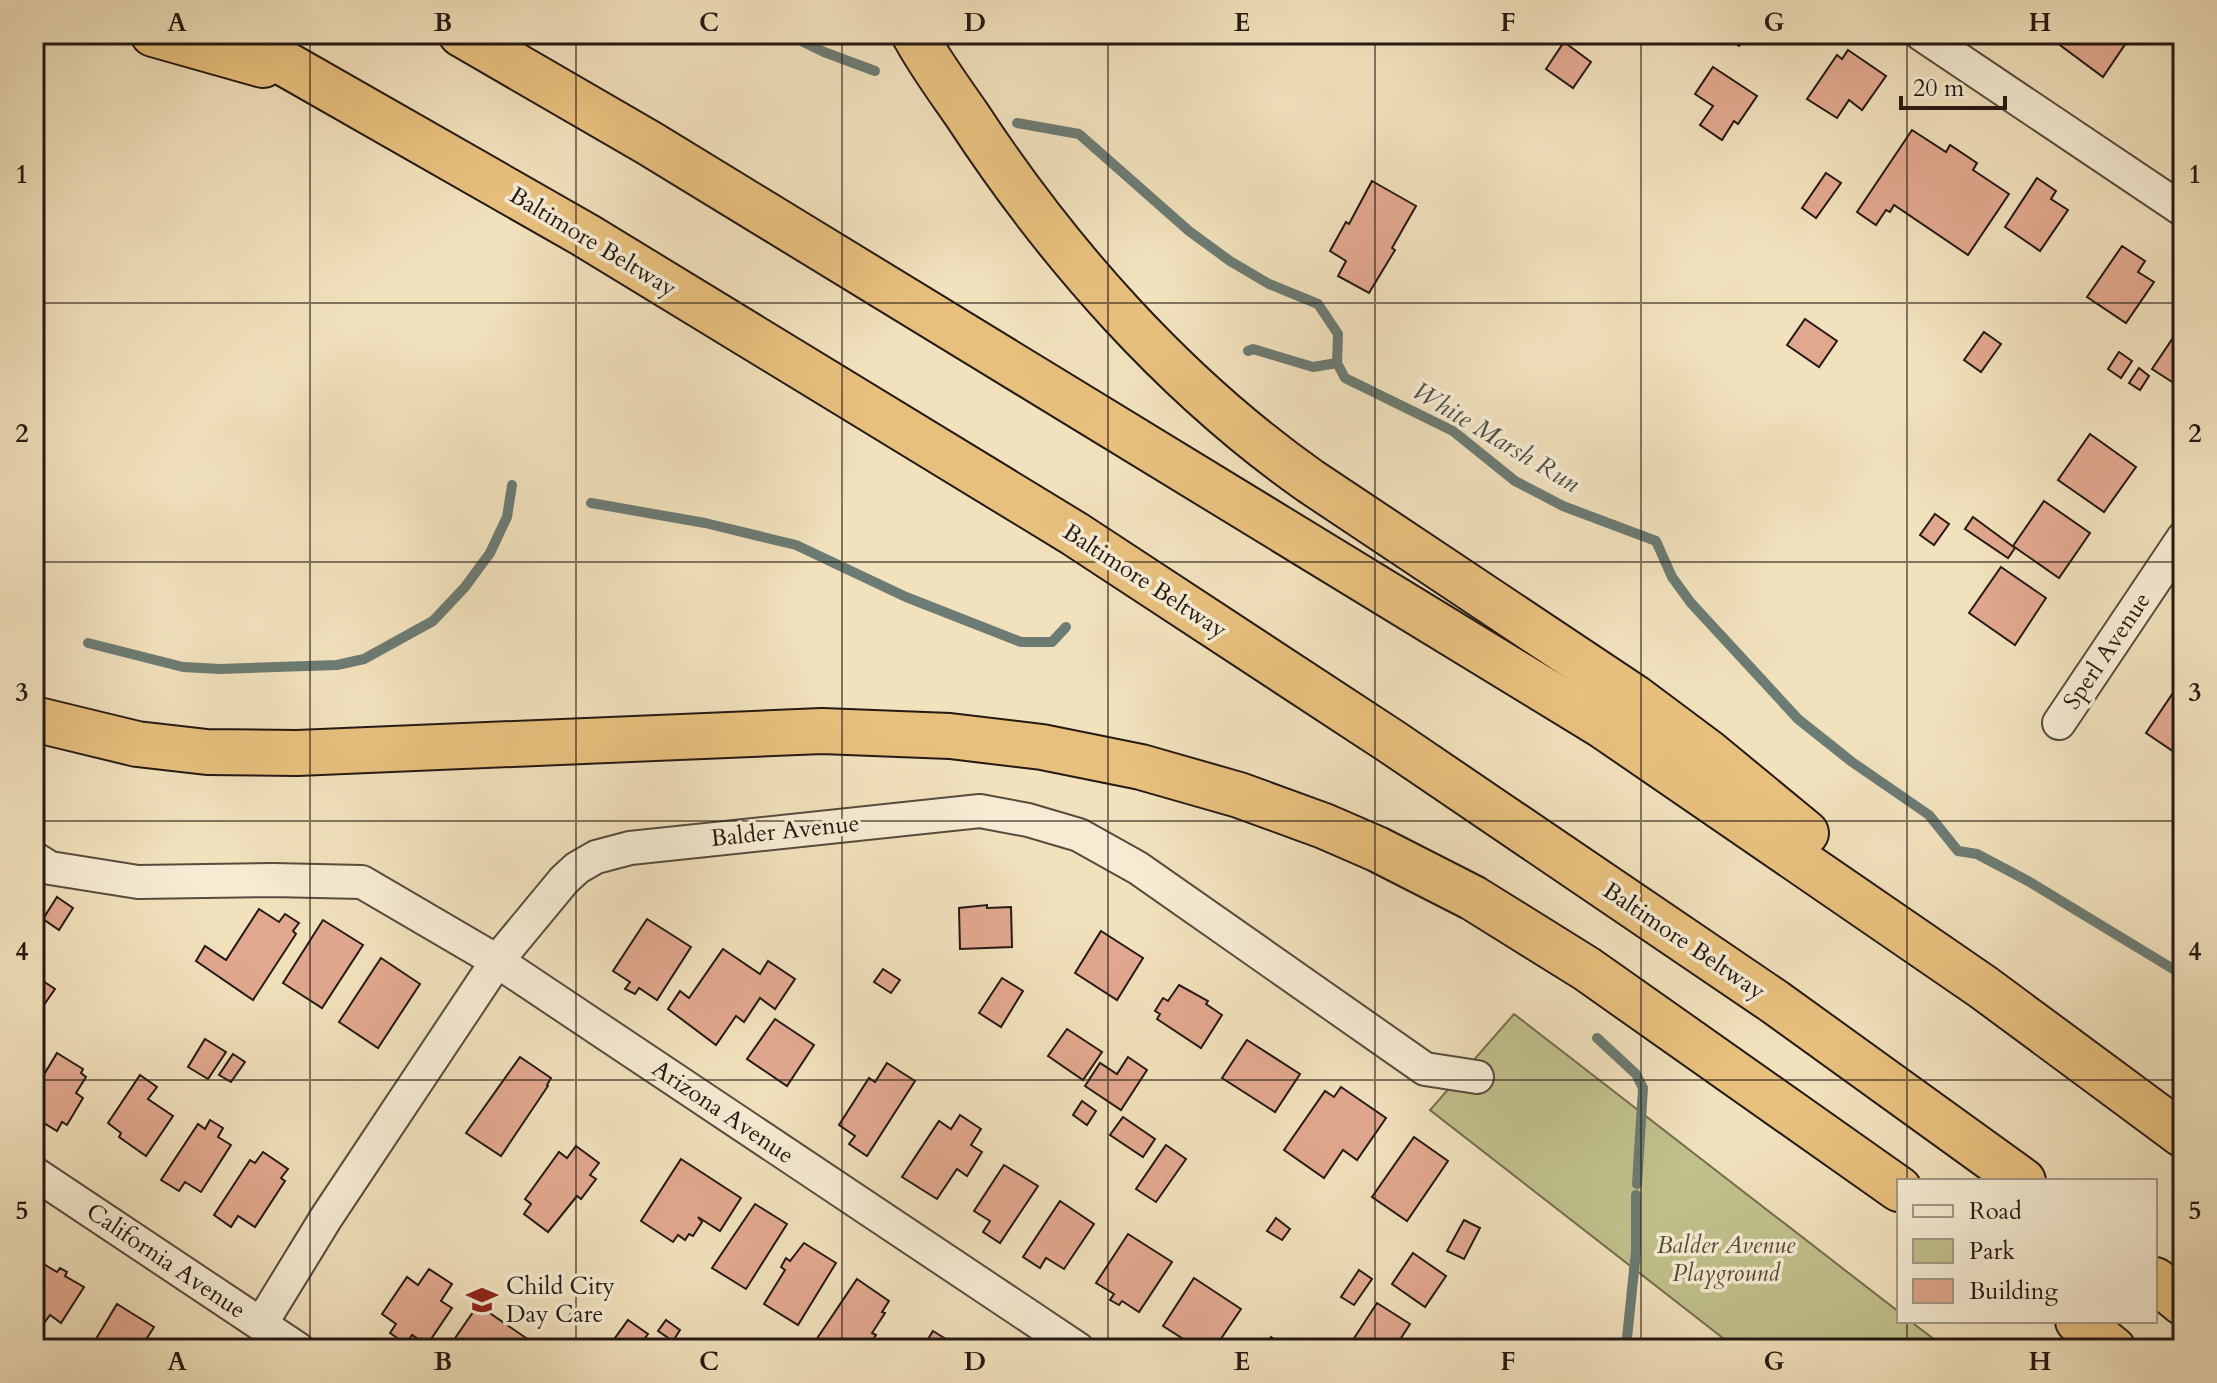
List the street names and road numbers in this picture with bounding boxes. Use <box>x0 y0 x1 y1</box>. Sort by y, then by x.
street label: Baltimore Beltway <box>503 179 683 305</box>
street label: Baltimore Beltway <box>1056 516 1234 647</box>
street label: Sperl Avenue <box>2056 586 2158 716</box>
street label: Balder Avenue <box>709 807 861 855</box>
street label: Baltimore Beltway <box>1596 874 1772 1008</box>
street label: Arizona Avenue <box>646 1052 800 1172</box>
street label: California Avenue <box>80 1195 252 1327</box>

